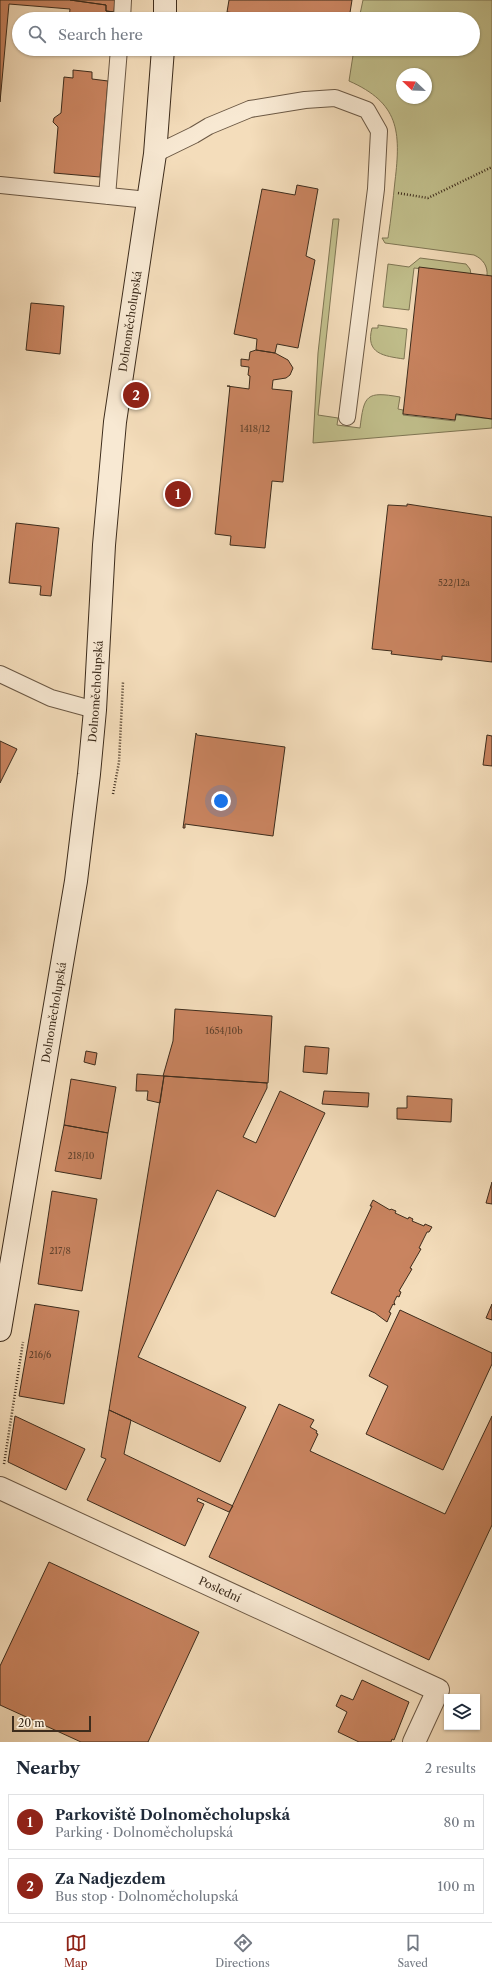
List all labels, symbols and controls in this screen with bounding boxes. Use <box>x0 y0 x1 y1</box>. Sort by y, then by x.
search box <box>12 12 480 56</box>
icon: search <box>26 23 48 45</box>
text: Search here <box>58 25 143 44</box>
north arrow <box>396 68 432 104</box>
street label: Dolnoměcholupská <box>116 270 145 373</box>
pin: 2 <box>123 380 149 410</box>
house number: 1418/12 <box>240 423 270 434</box>
pin: 1 <box>165 479 191 509</box>
house number: 522/12a <box>438 577 470 588</box>
street label: Dolnoměcholupská <box>85 640 106 743</box>
your location <box>211 791 231 811</box>
street label: Dolnoměcholupská <box>38 961 69 1064</box>
house number: 1654/10b <box>205 1025 243 1036</box>
house number: 218/10 <box>68 1150 95 1161</box>
house number: 217/8 <box>49 1245 71 1256</box>
house number: 216/6 <box>29 1349 51 1360</box>
street label: Poslední <box>196 1574 244 1605</box>
map controls <box>444 1694 480 1730</box>
button: layers <box>444 1694 480 1730</box>
scale bar <box>12 1714 91 1733</box>
text: 20 m <box>18 1716 44 1730</box>
text: Nearby <box>16 1758 80 1778</box>
text: 2 results <box>425 1760 476 1776</box>
text: Parkoviště Dolnoměcholupská <box>55 1805 290 1824</box>
text: 1 <box>27 1814 33 1830</box>
text: 80 m <box>443 1814 475 1830</box>
text: Parking · Dolnoměcholupská <box>55 1824 233 1840</box>
text: Za Nadjezdem <box>55 1869 166 1888</box>
text: 2 <box>26 1878 34 1894</box>
text: 100 m <box>437 1878 475 1894</box>
text: Bus stop · Dolnoměcholupská <box>55 1888 238 1904</box>
tab: Map <box>64 1932 88 1970</box>
tab: Directions <box>215 1932 270 1970</box>
tab: Saved <box>398 1932 428 1970</box>

